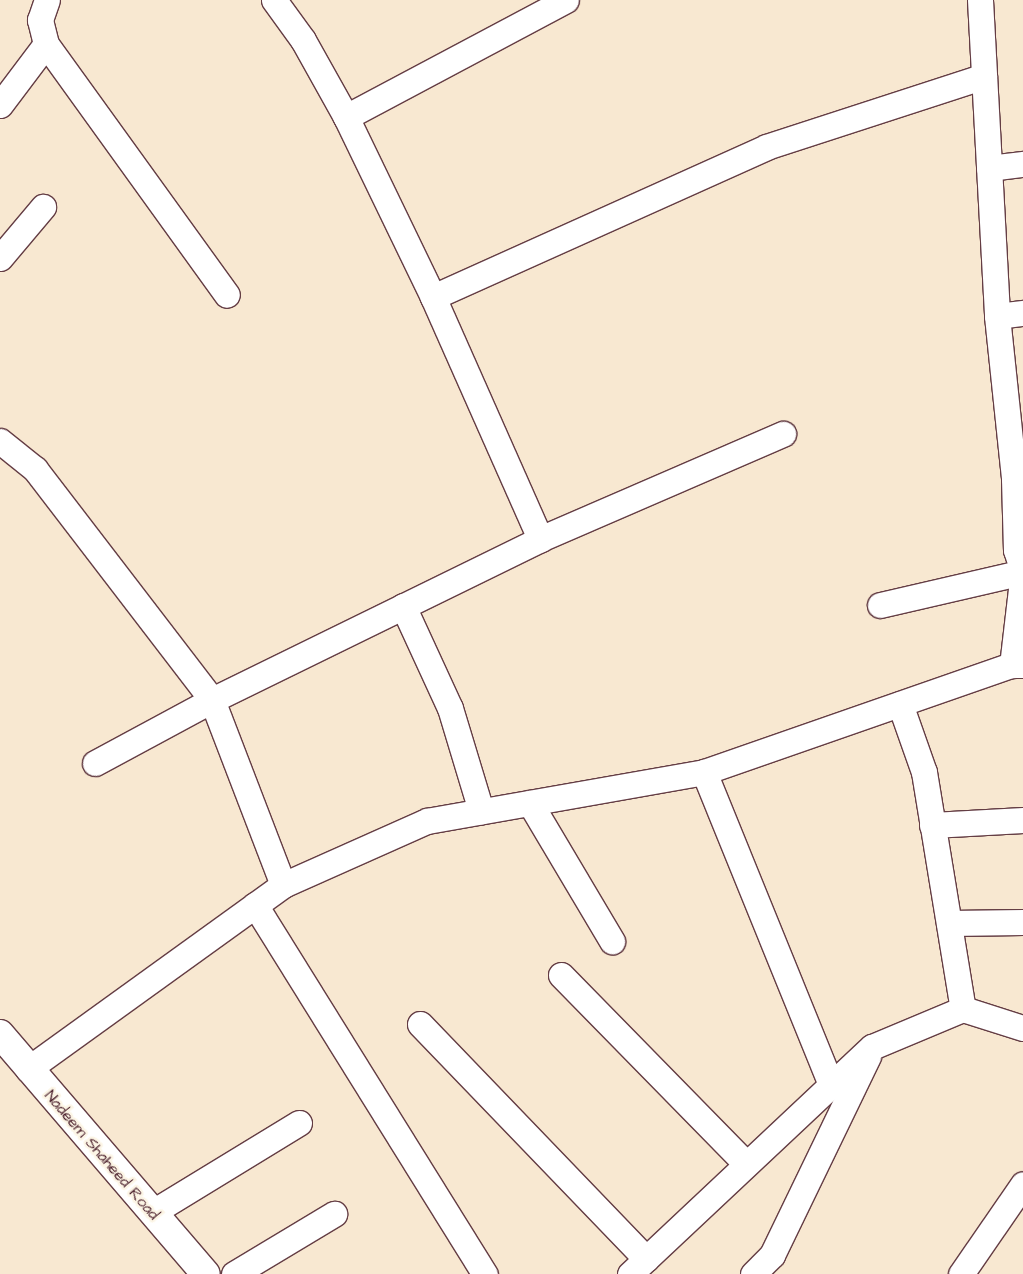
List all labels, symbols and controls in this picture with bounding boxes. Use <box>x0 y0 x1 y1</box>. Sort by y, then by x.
street label: Nadeem Shaheed Road <box>40 1086 164 1224</box>

